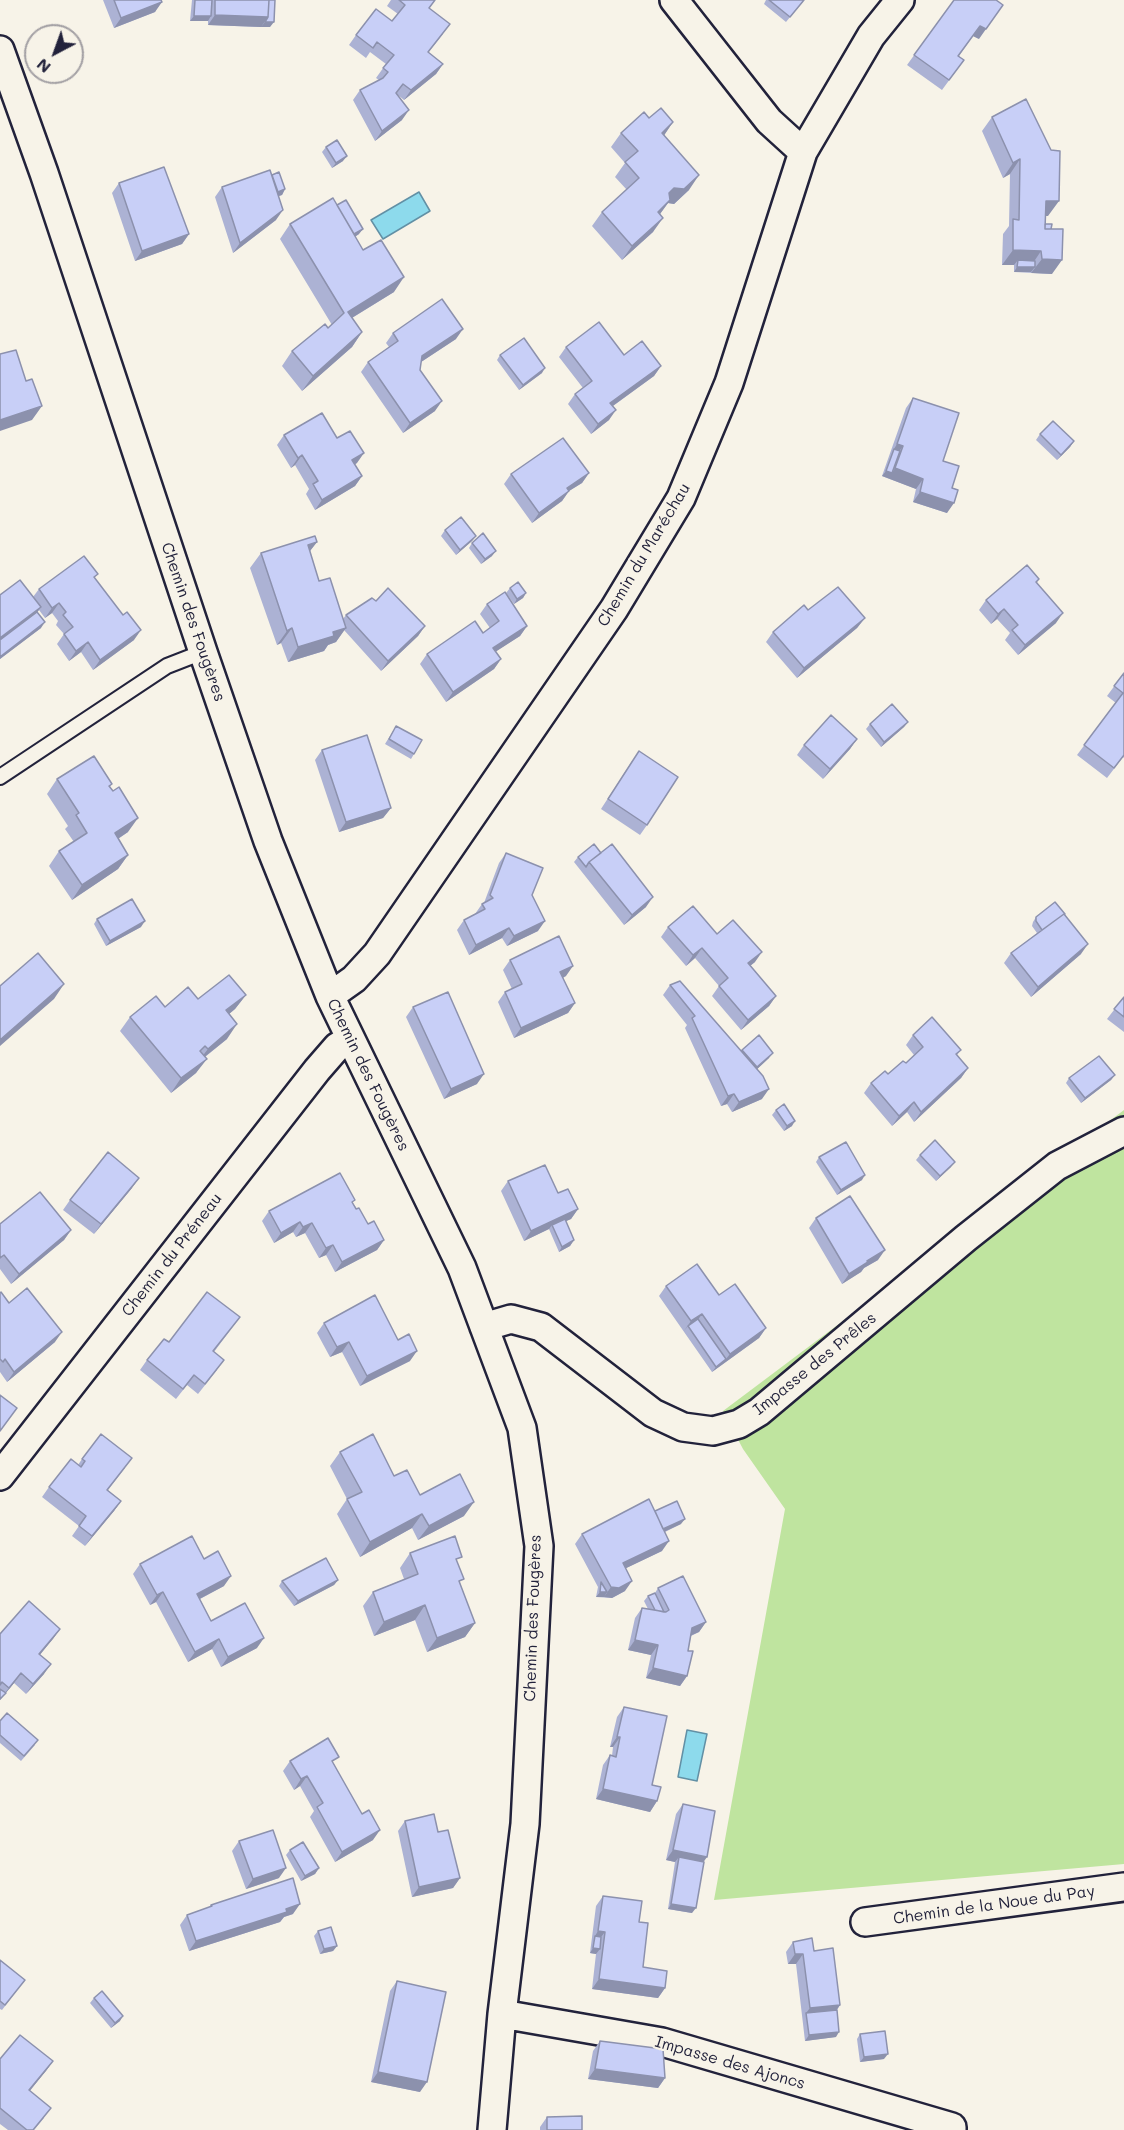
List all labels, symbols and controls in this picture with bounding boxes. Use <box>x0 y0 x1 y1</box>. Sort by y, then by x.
north arrow <box>24 24 84 84</box>
text: N <box>32 55 55 78</box>
street label: Chemin du Maréchau <box>594 480 694 630</box>
street label: Chemin des Fougères <box>157 540 229 704</box>
street label: Chemin des Fougères <box>323 996 413 1154</box>
street label: Chemin du Préneau <box>118 1190 226 1320</box>
street label: Impasse des Prêles <box>750 1309 880 1419</box>
street label: Chemin des Fougères <box>520 1534 546 1702</box>
street label: Chemin de la Noue du Pay <box>892 1881 1096 1929</box>
street label: Impasse des Ajoncs <box>653 2032 807 2094</box>

